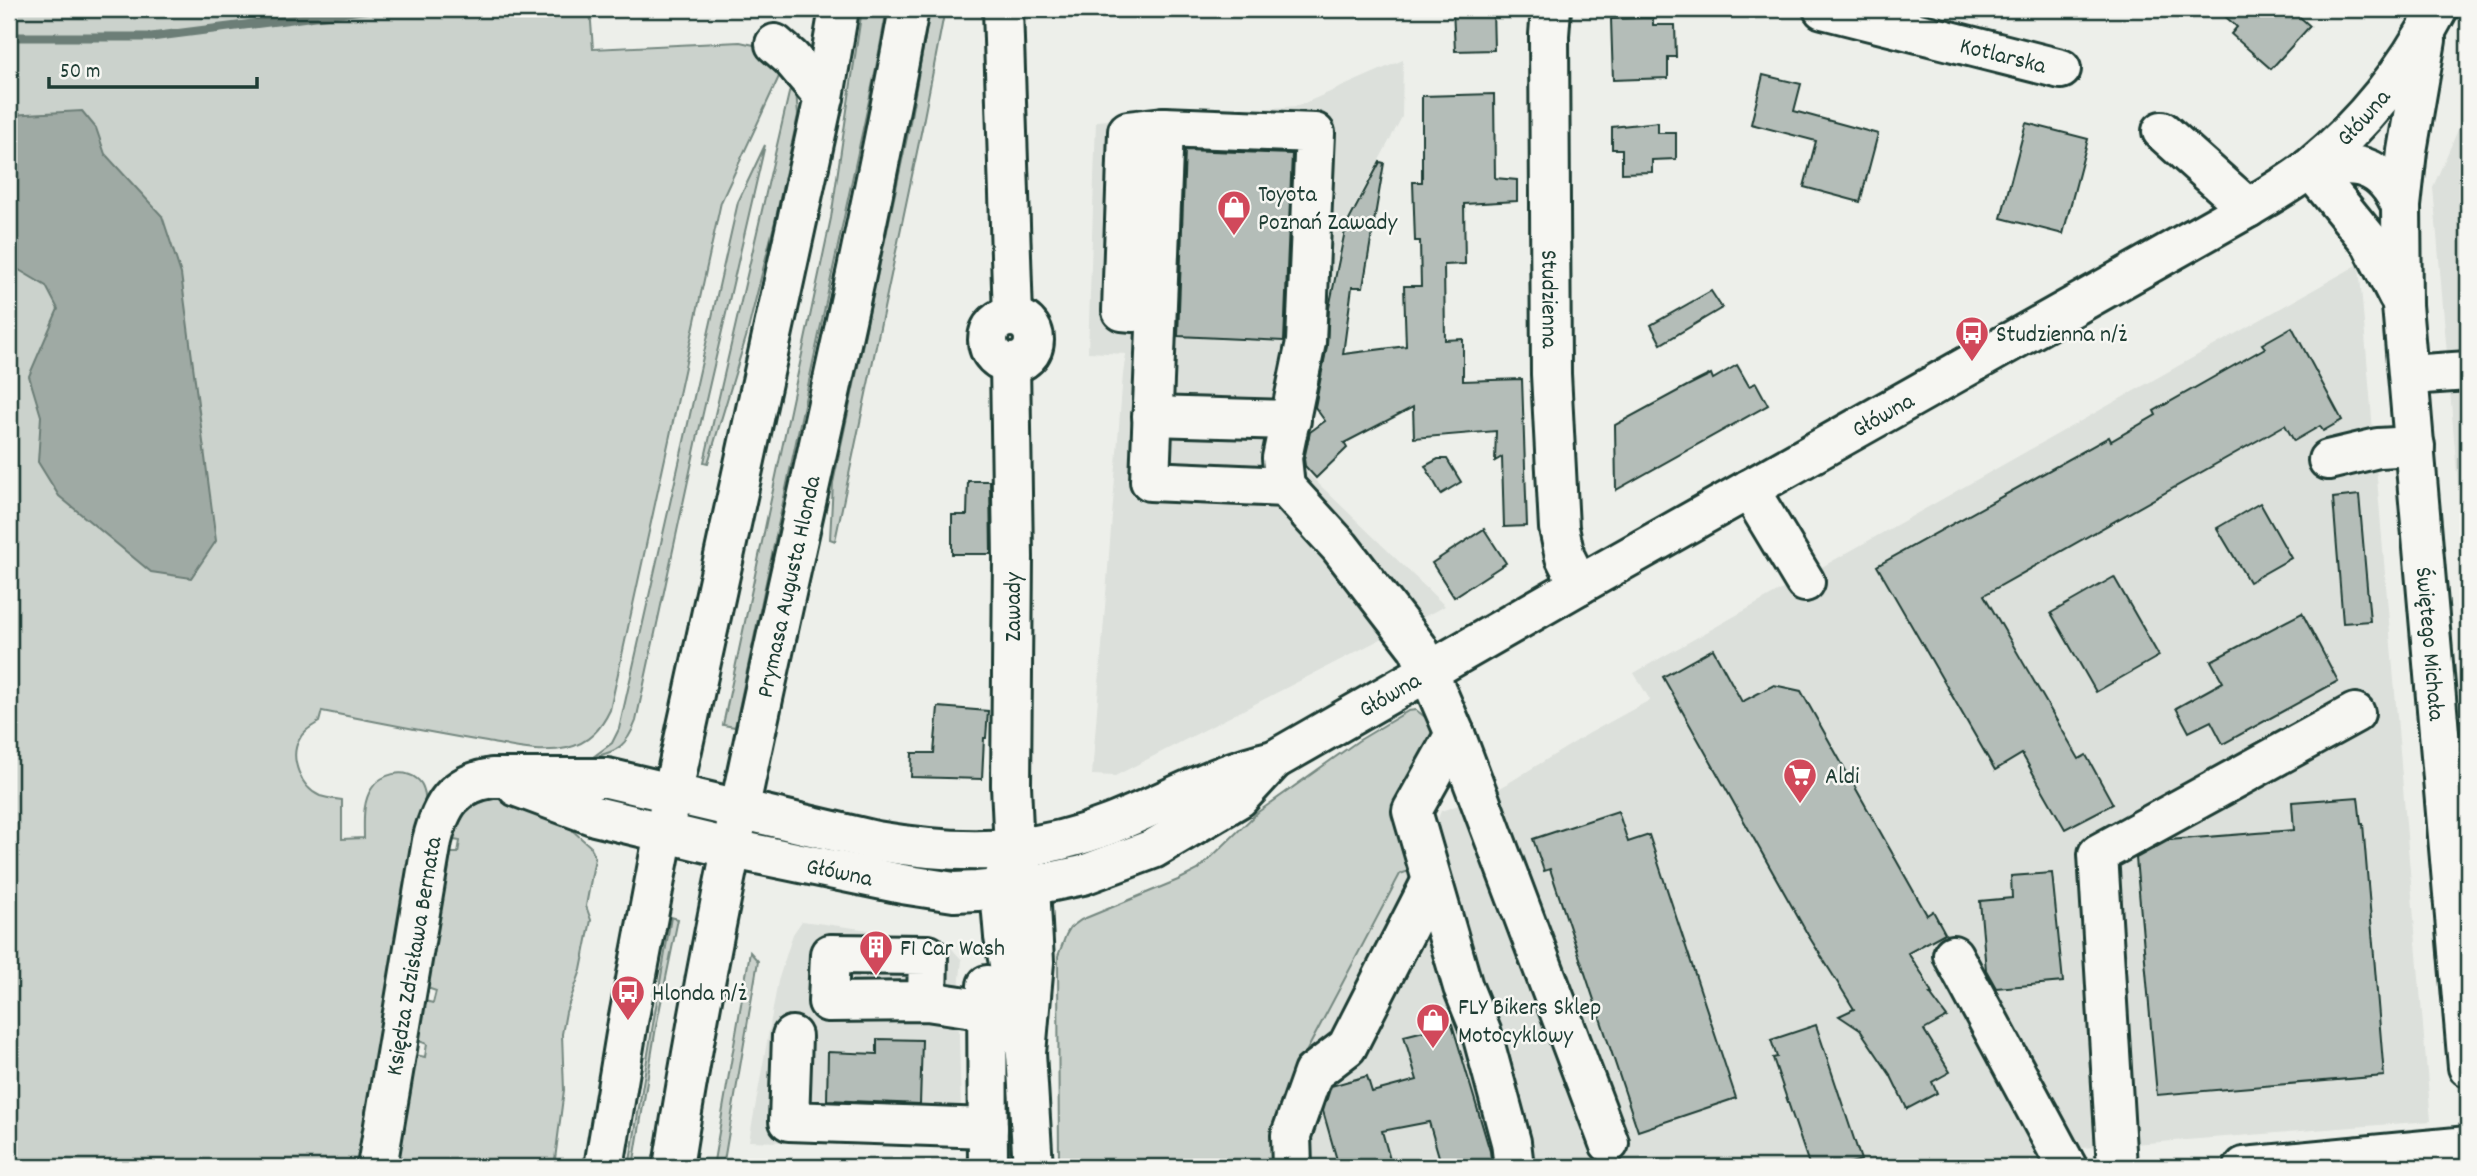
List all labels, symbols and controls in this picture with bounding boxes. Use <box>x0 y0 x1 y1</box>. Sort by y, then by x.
street label: Kotlarska <box>1956 30 2050 85</box>
scale bar <box>49 46 257 90</box>
text: 50 m <box>60 58 100 88</box>
street label: Główna <box>2330 82 2401 155</box>
place label: Toyota Poznań Zawady <box>1258 179 1398 241</box>
shop icon: Toyota Poznań Zawady <box>1215 188 1253 237</box>
street label: Studzienna <box>1530 250 1565 349</box>
bus stop icon: Studzienna n/ż <box>1953 314 1991 363</box>
place label: Studzienna n/ż <box>1996 319 2127 353</box>
street label: Główna <box>1846 385 1922 448</box>
street label: Prymasa Augusta Hlonda <box>750 472 832 701</box>
street label: Świętego Michała <box>2405 566 2452 723</box>
street label: Zawady <box>998 571 1032 642</box>
street label: Główna <box>1353 665 1429 728</box>
supermarket icon: Aldi <box>1781 756 1819 805</box>
place label: Aldi <box>1825 761 1859 795</box>
street label: Księdza Zdzisława Bernata <box>379 834 453 1078</box>
street label: Główna <box>803 851 876 898</box>
building icon: F1 Car Wash <box>857 928 895 977</box>
place label: F1 Car Wash <box>900 933 1005 967</box>
bus stop icon: Hlonda n/ż <box>609 973 647 1022</box>
place label: Hlonda n/ż <box>652 978 747 1012</box>
place label: FLY Bikers Sklep Motocyklowy <box>1458 992 1601 1054</box>
shop icon: FLY Bikers Sklep Motocyklowy <box>1414 1001 1452 1050</box>

